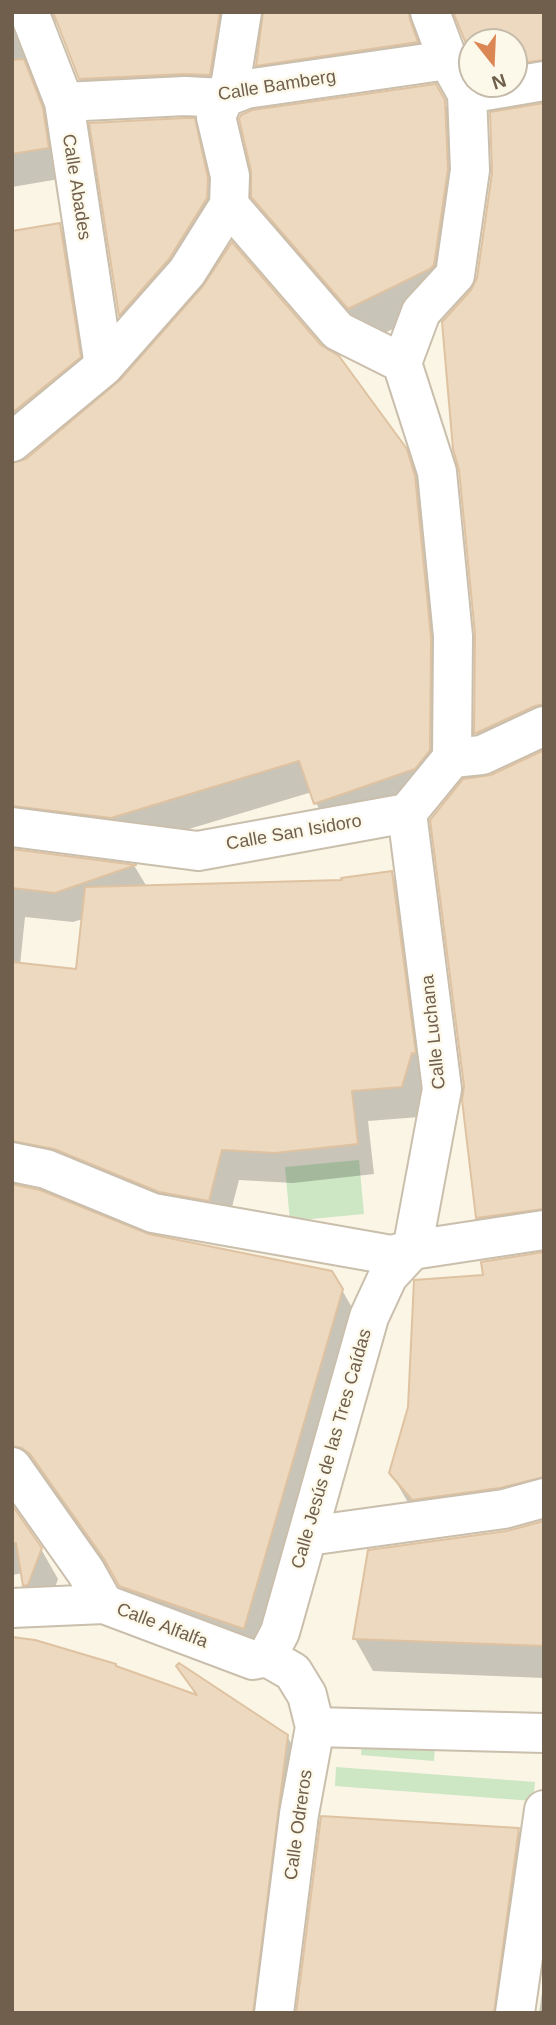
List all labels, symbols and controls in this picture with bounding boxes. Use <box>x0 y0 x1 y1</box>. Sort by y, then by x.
north arrow <box>458 28 528 98</box>
street label: Calle Bamberg <box>217 66 337 106</box>
text: N <box>489 69 509 94</box>
street label: Calle Abades <box>57 132 95 242</box>
street label: Calle San Isidoro <box>225 810 363 856</box>
street label: Calle Luchana <box>417 974 451 1090</box>
street label: Calle Jesús de las Tres Caídas <box>287 1327 377 1571</box>
street label: Calle Alfalfa <box>113 1599 211 1653</box>
street label: Calle Odreros <box>281 1769 317 1881</box>

